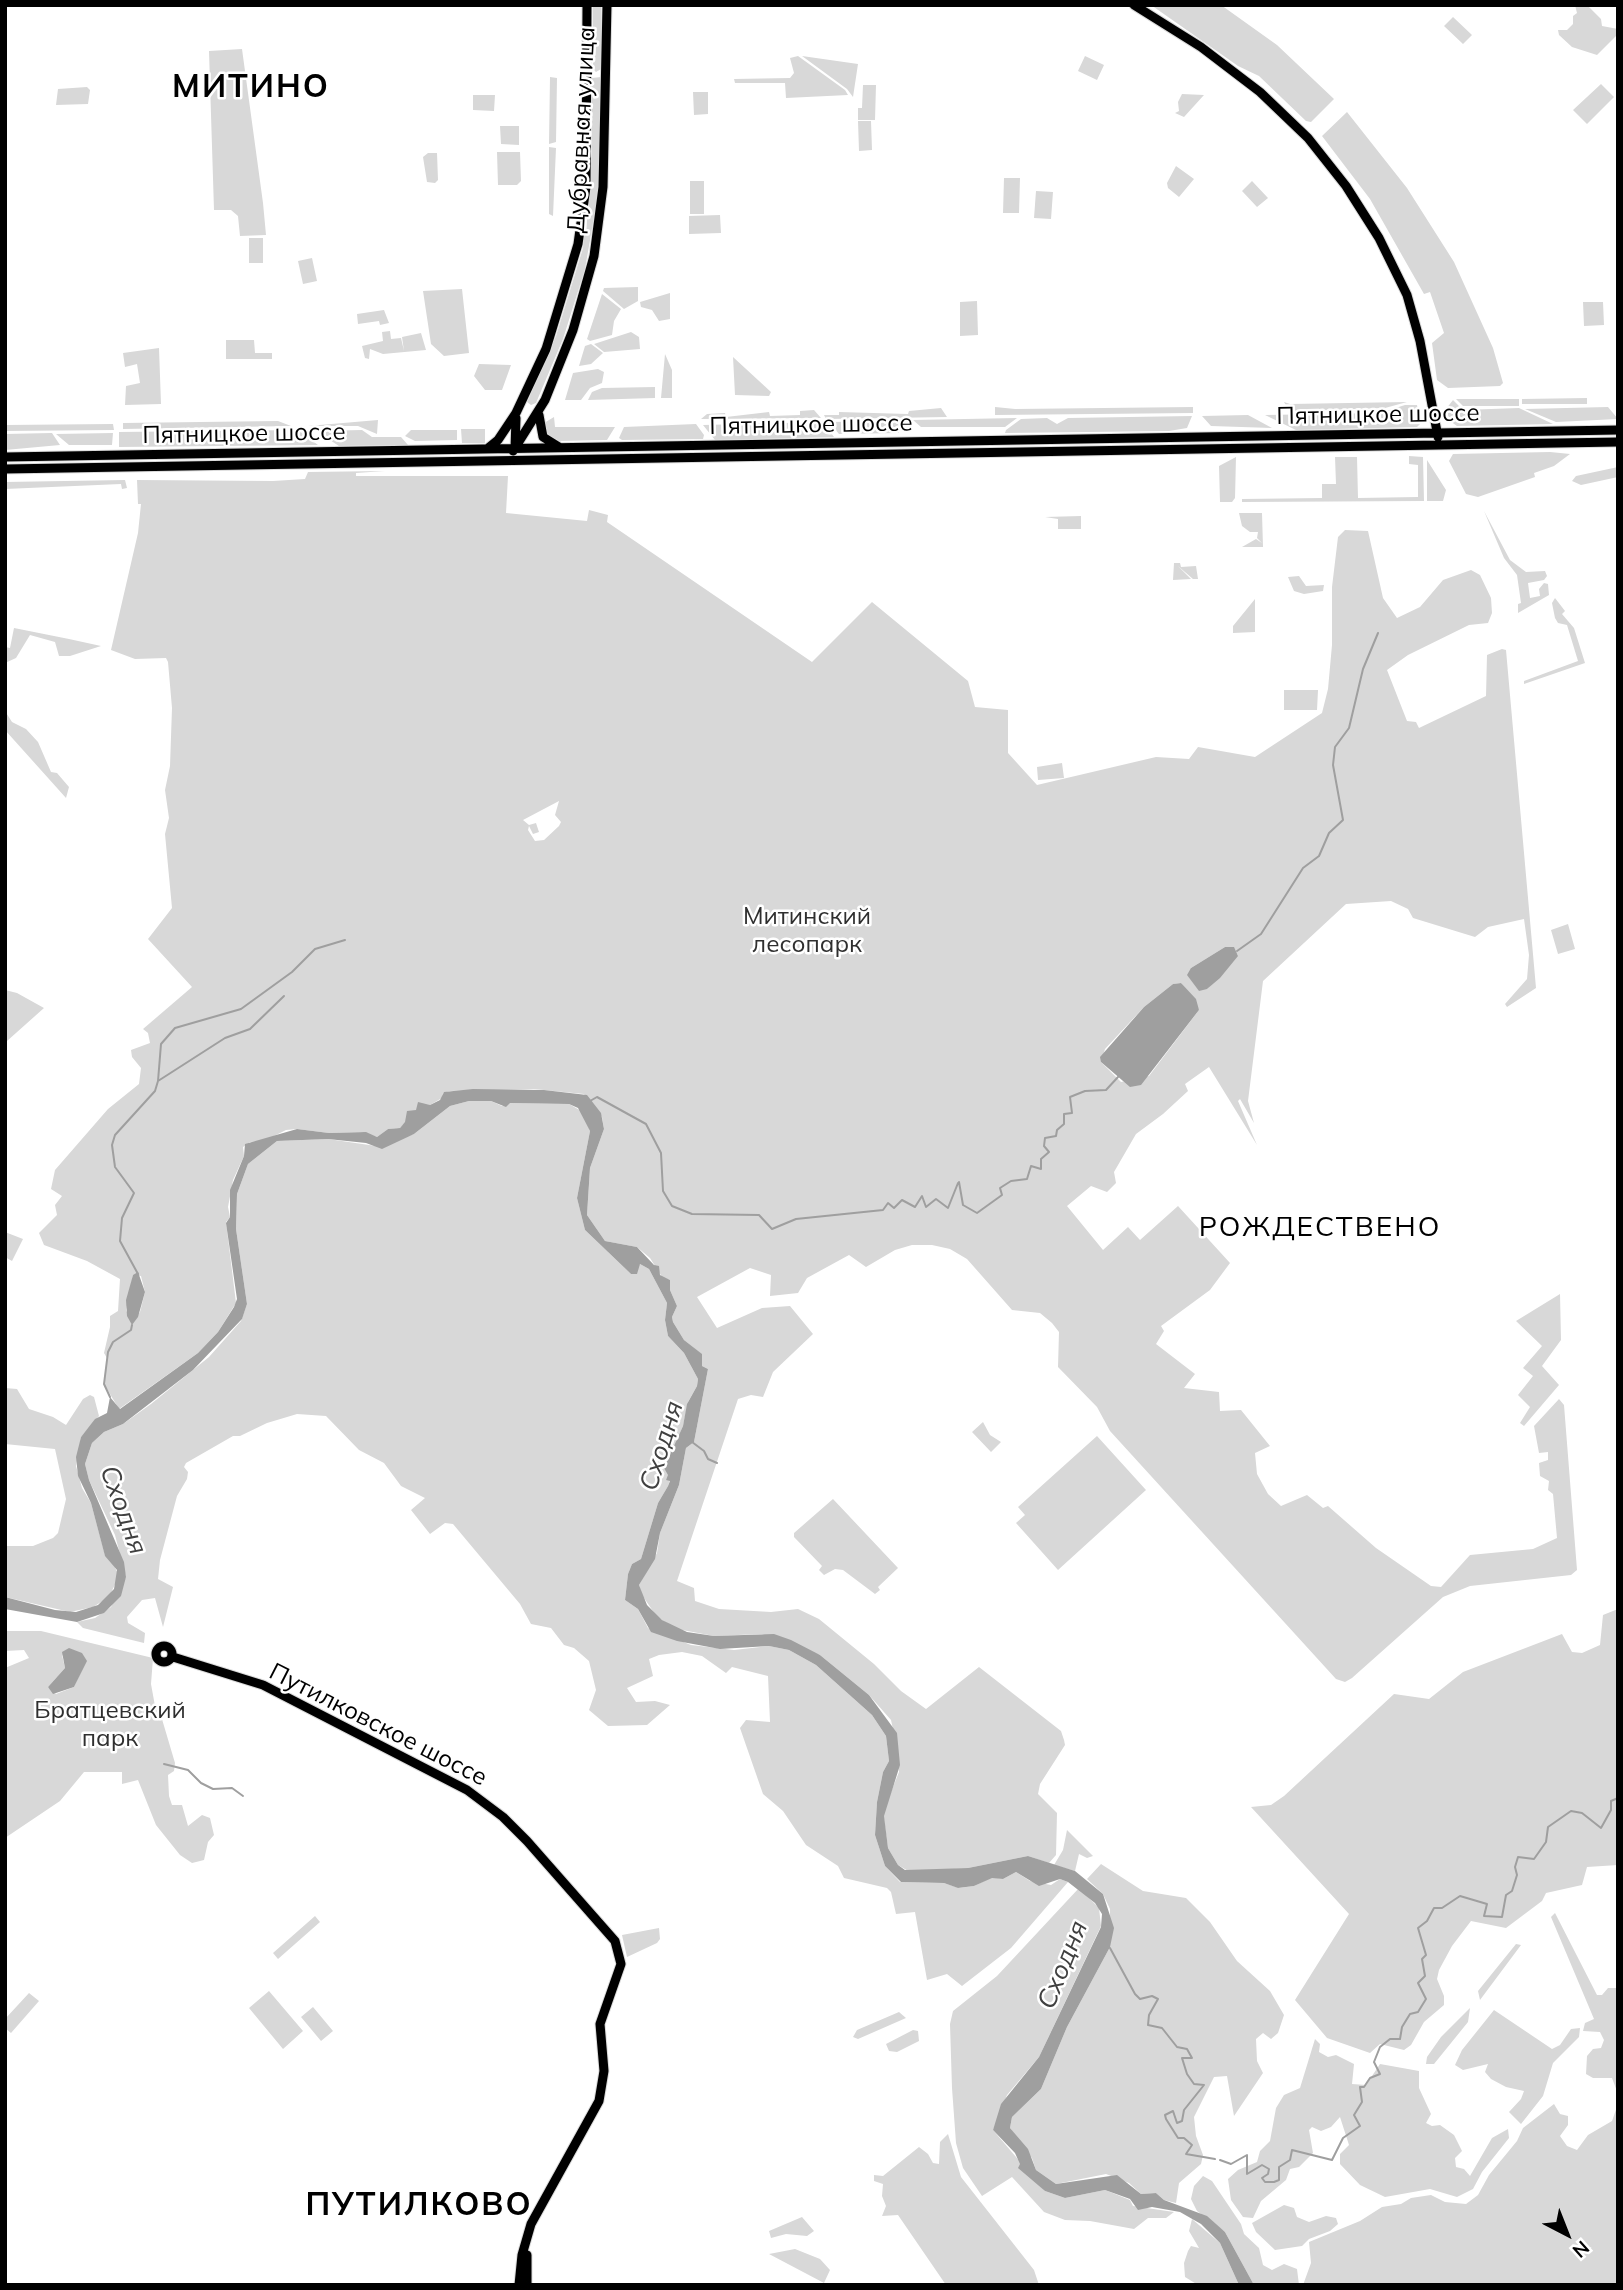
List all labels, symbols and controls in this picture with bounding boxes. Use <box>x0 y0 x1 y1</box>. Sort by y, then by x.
street label: Дубравная улица <box>562 26 602 234</box>
district label: МИТИНО <box>173 68 329 106</box>
street label: Пятницкое шоссе <box>1276 399 1480 431</box>
street label: Пятницкое шоссе <box>709 409 913 441</box>
street label: Пятницкое шоссе <box>142 418 346 450</box>
park label: Митинский лесопарк <box>743 903 871 959</box>
district label: РОЖДЕСТВЕНО <box>1200 1211 1440 1245</box>
water label: Сходня <box>634 1397 690 1495</box>
water label: Сходня <box>93 1461 153 1559</box>
street label: Путилковское шоссе <box>264 1658 492 1792</box>
park label: Братцевский парк <box>34 1697 186 1753</box>
water label: Сходня <box>1031 1916 1095 2014</box>
district label: ПУТИЛКОВО <box>307 2186 531 2224</box>
north arrow <box>1532 2199 1602 2269</box>
text: N <box>1568 2236 1594 2263</box>

